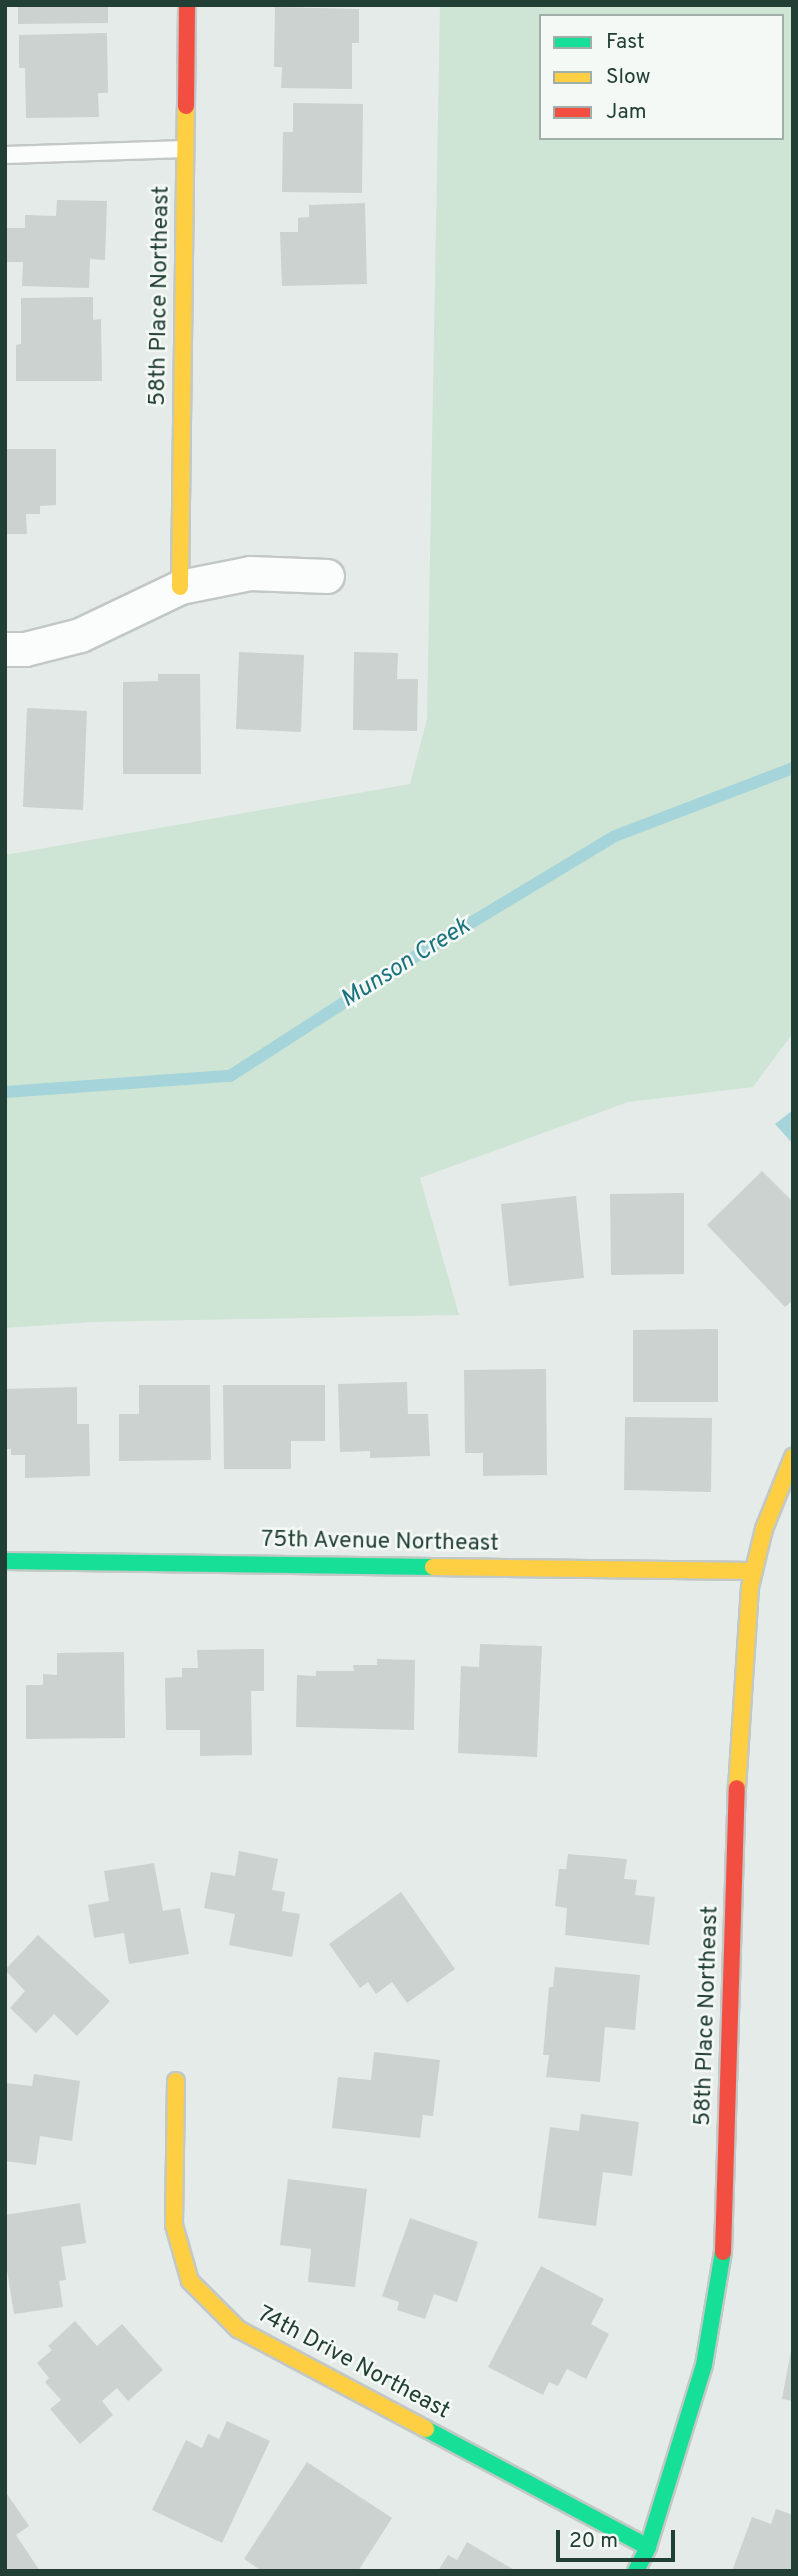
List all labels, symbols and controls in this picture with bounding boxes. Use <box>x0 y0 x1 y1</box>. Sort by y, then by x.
legend <box>539 14 784 140</box>
text: Fast <box>606 29 645 56</box>
text: Slow <box>606 64 651 91</box>
text: Jam <box>606 99 647 126</box>
street label: 58th Place Northeast <box>145 186 177 406</box>
water label: Munson Creek <box>336 913 476 1015</box>
street label: 75th Avenue Northeast <box>260 1527 500 1559</box>
street label: 58th Place Northeast <box>690 1905 726 2127</box>
street label: 74th Drive Northeast <box>252 2302 454 2426</box>
scale bar <box>560 2516 679 2560</box>
text: 20 m <box>569 2528 618 2555</box>

